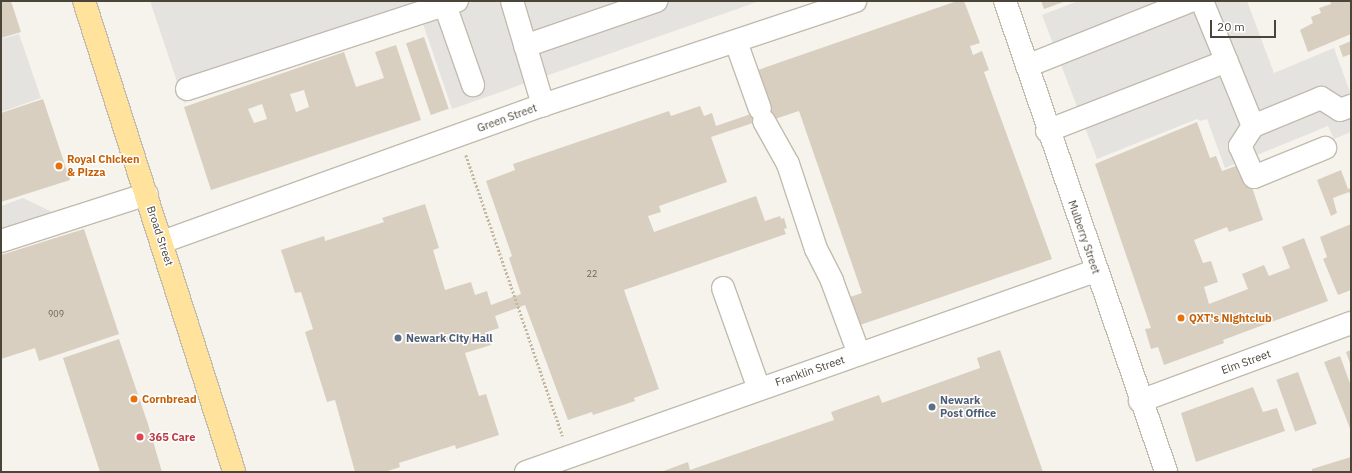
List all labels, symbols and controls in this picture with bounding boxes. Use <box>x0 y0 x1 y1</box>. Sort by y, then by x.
scale bar <box>1212 12 1278 38</box>
text: 20 m <box>1217 19 1245 34</box>
street label: Green Street <box>475 101 539 135</box>
place label: Royal Chicken & Pizza <box>67 153 140 179</box>
marker: Royal Chicken & Pizza <box>54 161 64 171</box>
street label: Mulberry Street <box>1065 198 1103 276</box>
street label: Broad Street <box>144 204 176 268</box>
house number: 22 <box>587 269 597 279</box>
house number: 909 <box>48 309 64 319</box>
place label: QXT's Nightclub <box>1189 311 1272 325</box>
marker: QXT's Nightclub <box>1176 313 1186 323</box>
place label: Newark City Hall <box>406 331 493 345</box>
marker: Newark City Hall <box>393 333 403 343</box>
street label: Elm Street <box>1219 347 1273 377</box>
street label: Franklin Street <box>774 353 846 389</box>
place label: Cornbread <box>142 392 197 406</box>
marker: Cornbread <box>129 394 139 404</box>
place label: Newark Post Office <box>940 394 996 420</box>
marker: Newark Post Office <box>927 402 937 412</box>
place label: 365 Care <box>149 430 195 444</box>
marker: 365 Care <box>134 431 146 443</box>

